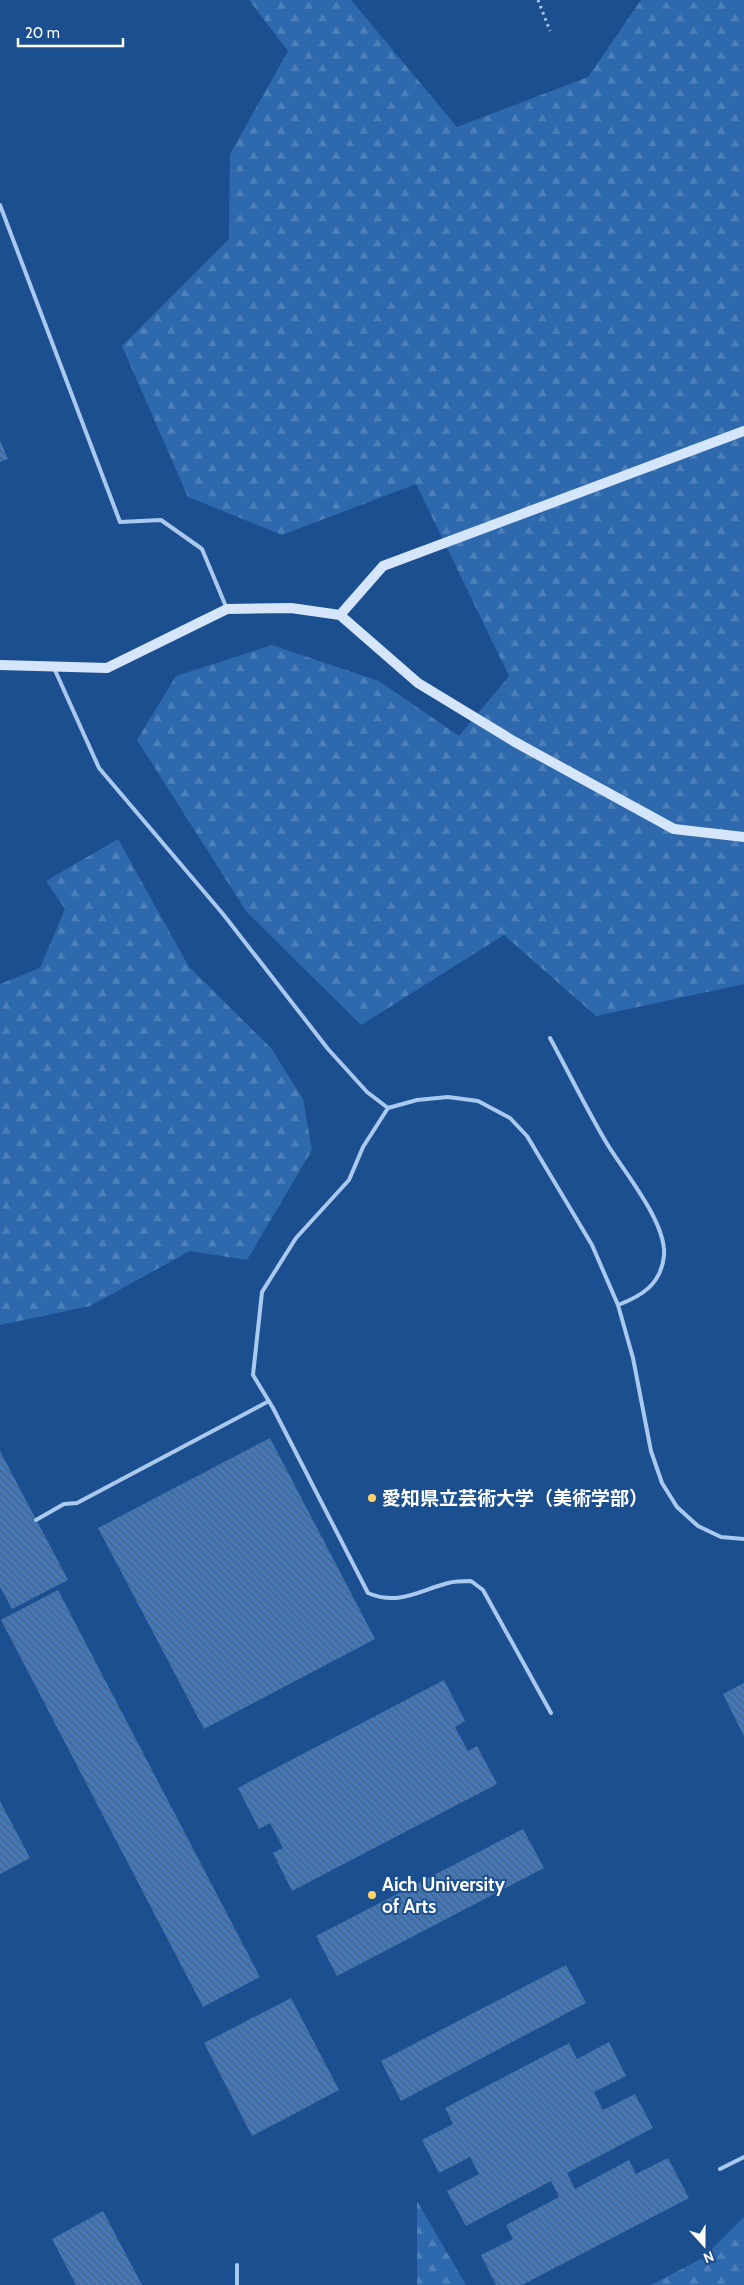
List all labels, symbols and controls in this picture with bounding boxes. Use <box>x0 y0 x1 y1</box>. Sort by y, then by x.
scale bar <box>18 15 122 47</box>
text: 20 m <box>25 24 60 42</box>
place label: 愛知県立芸術大学（美術学部） <box>382 1487 648 1510</box>
marker: 愛知県立芸術大学（美術学部） <box>366 1492 378 1504</box>
place label: Aich University of Arts <box>382 1873 506 1918</box>
marker: Aich University of Arts <box>366 1889 378 1901</box>
north arrow <box>679 2220 729 2270</box>
text: N <box>701 2247 717 2267</box>

